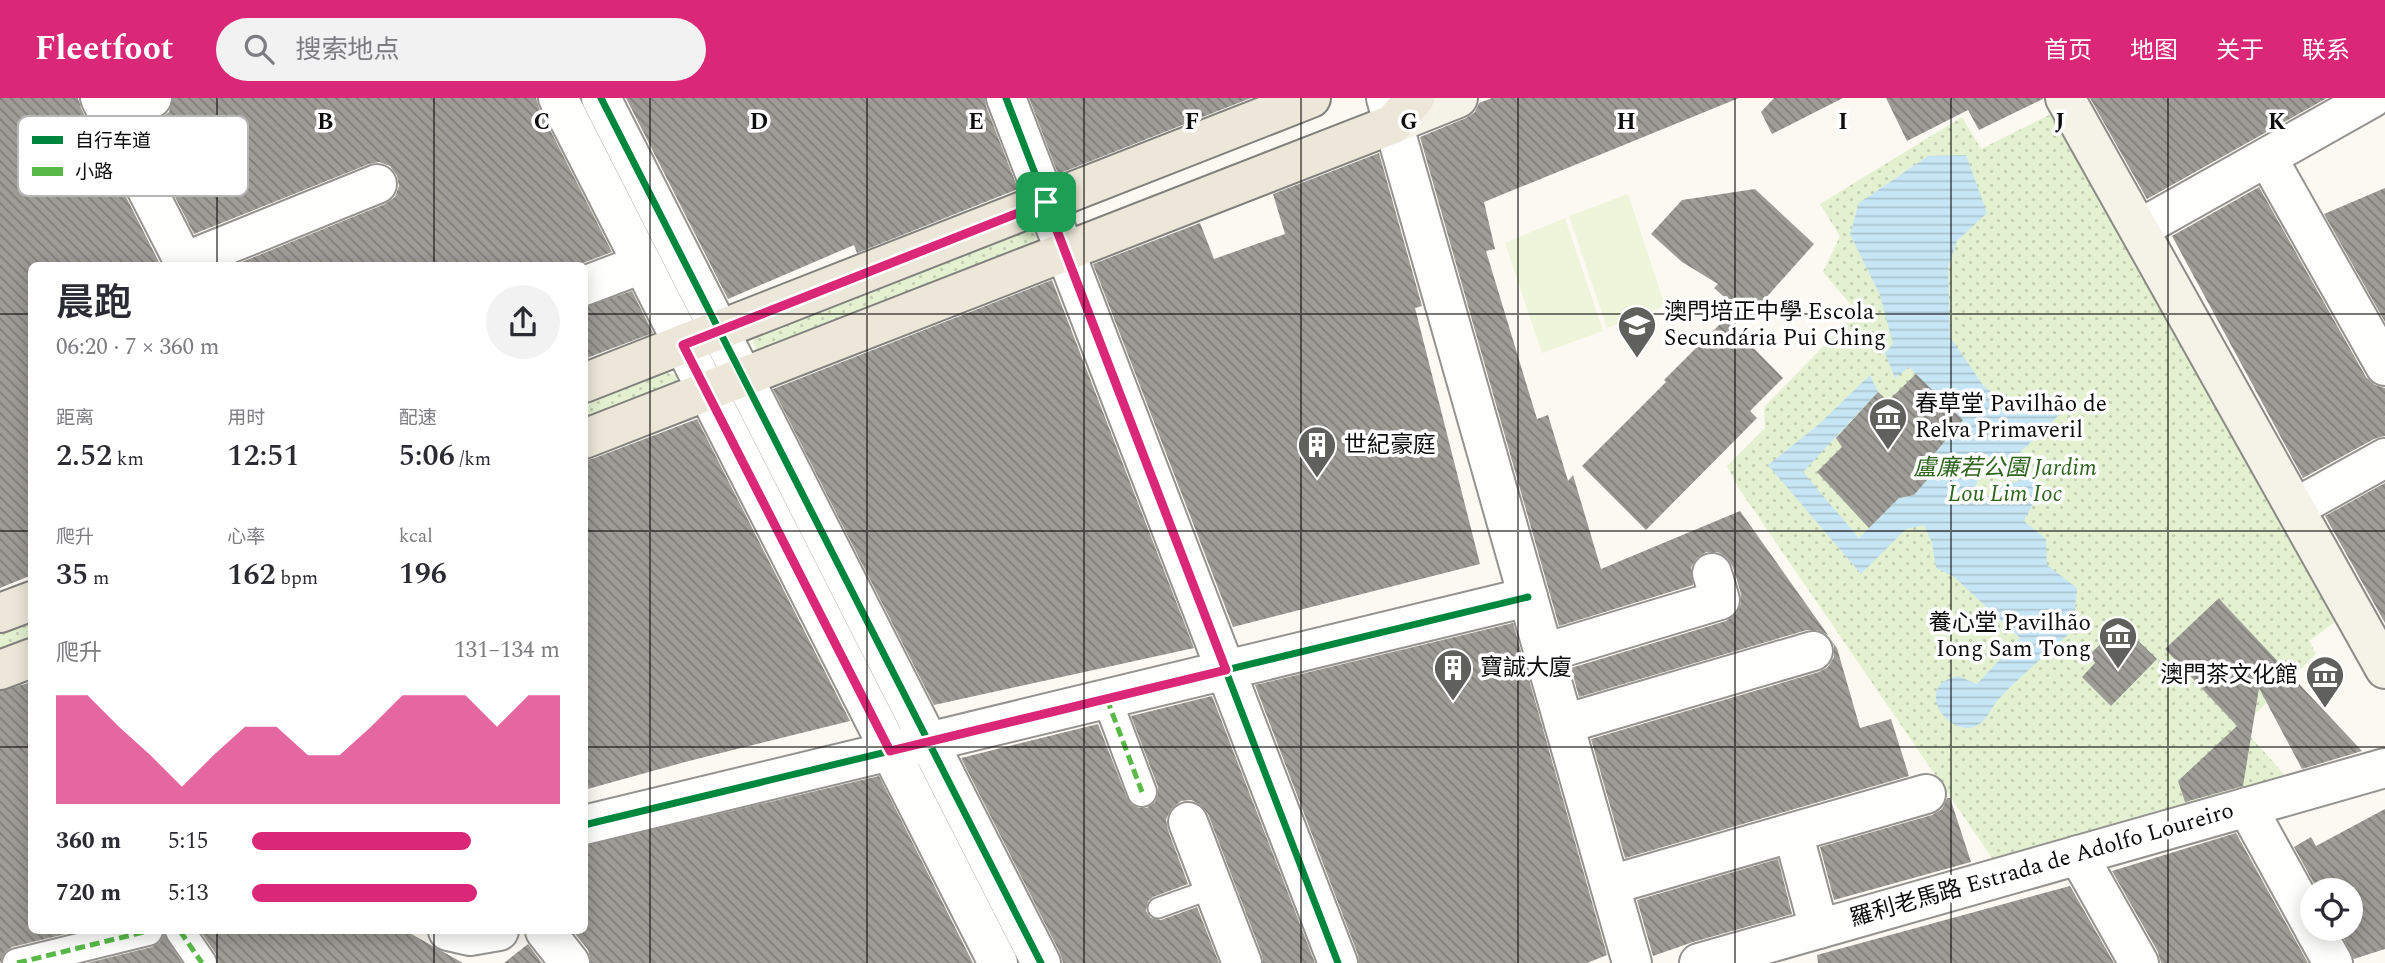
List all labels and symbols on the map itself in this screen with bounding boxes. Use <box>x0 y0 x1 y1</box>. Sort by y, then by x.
text: B <box>317 105 333 140</box>
text: C <box>534 105 550 140</box>
text: D <box>750 105 768 140</box>
text: E <box>968 105 984 140</box>
text: F <box>1185 105 1199 140</box>
text: G <box>1400 105 1418 140</box>
text: H <box>1616 105 1636 140</box>
text: I <box>1838 105 1848 140</box>
text: J <box>2055 105 2065 140</box>
text: K <box>2268 105 2286 140</box>
legend <box>18 116 248 196</box>
text: 自行车道 <box>75 127 151 156</box>
text: 小路 <box>75 158 113 187</box>
pin <box>1016 172 1076 232</box>
place label: 澳門培正中學 Escola Secundária Pui Ching <box>1664 295 1886 356</box>
school or university icon: 澳門培正中學 Escola Secundária Pui Ching <box>1616 304 1658 359</box>
place label: 春草堂 Pavilhão de Relva Primaveril <box>1915 387 2107 448</box>
museum icon: 春草堂 Pavilhão de Relva Primaveril <box>1867 396 1909 451</box>
building icon: 世紀豪庭 <box>1296 424 1338 479</box>
place label: 世紀豪庭 <box>1344 428 1436 463</box>
park label: 盧廉若公園 Jardim Lou Lim Ioc <box>1913 451 2097 512</box>
place label: 養心堂 Pavilhão Iong Sam Tong <box>1929 606 2091 667</box>
museum icon: 養心堂 Pavilhão Iong Sam Tong <box>2097 615 2139 670</box>
building icon: 寶誠大廈 <box>1432 647 1474 702</box>
place label: 寶誠大廈 <box>1480 651 1572 686</box>
museum icon: 澳門茶文化館 <box>2304 654 2346 709</box>
place label: 澳門茶文化館 <box>2160 658 2298 693</box>
street label: 羅利老馬路 Estrada de Adolfo Loureiro <box>1846 793 2238 937</box>

